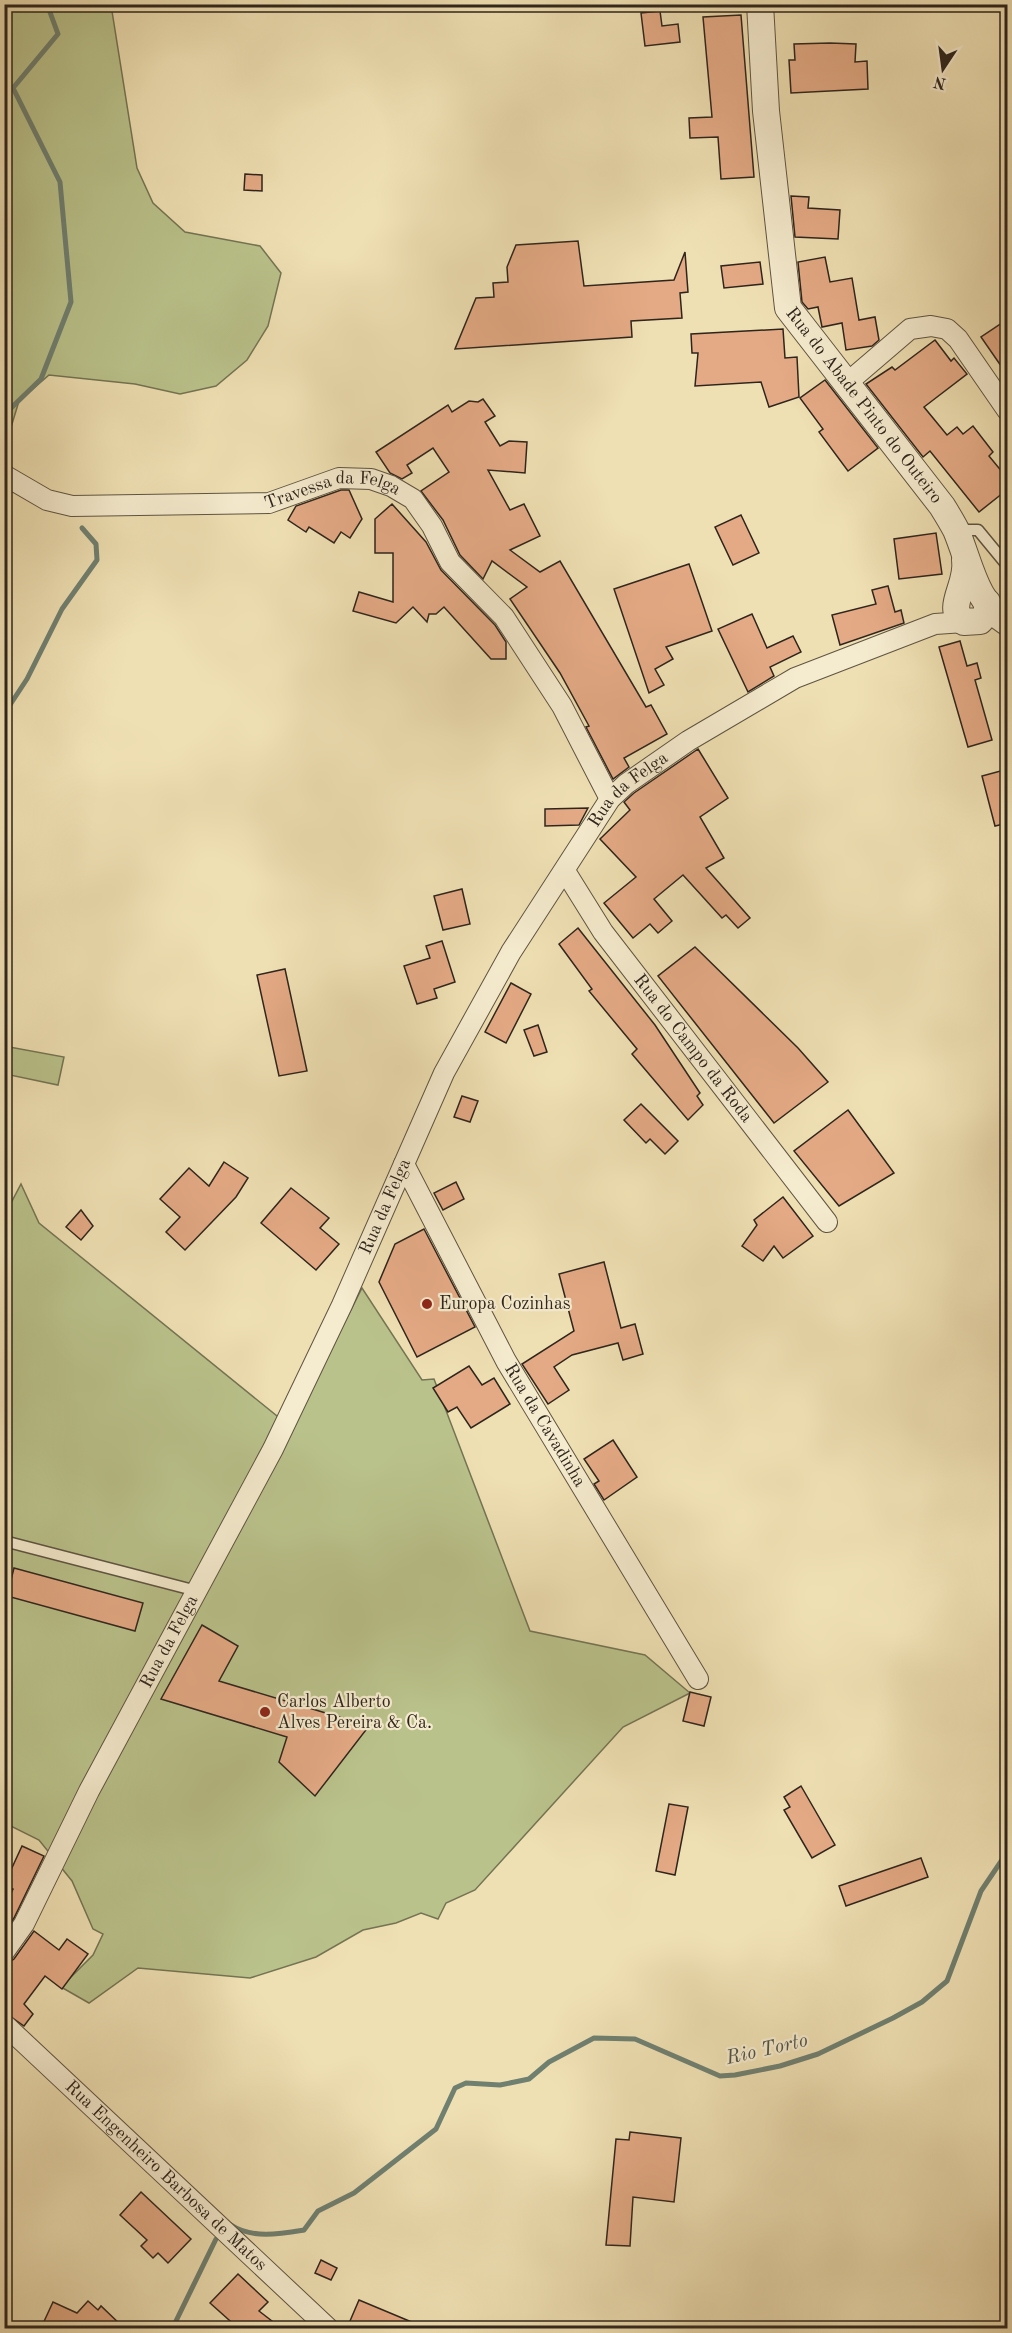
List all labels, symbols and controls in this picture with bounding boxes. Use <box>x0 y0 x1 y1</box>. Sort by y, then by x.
north arrow <box>913 39 973 99</box>
text: N <box>932 72 948 91</box>
street label: Rua do Abade Pinto do Outeiro <box>782 304 946 507</box>
street label: Travessa da Felga <box>262 469 404 513</box>
street label: Rua da Felga <box>585 749 671 831</box>
street label: Rua do Campo da Roda <box>630 971 756 1126</box>
street label: Rua da Felga <box>356 1156 414 1257</box>
place label: Europa Cozinhas <box>439 1295 571 1313</box>
marker: Europa Cozinhas <box>420 1297 434 1311</box>
street label: Rua da Cavadinha <box>501 1360 589 1490</box>
street label: Rua da Felga <box>137 1592 202 1691</box>
place label: Carlos Alberto Alves Pereira & Ca. <box>277 1693 432 1732</box>
marker: Carlos Alberto Alves Pereira & Ca. <box>258 1705 272 1719</box>
water label: Rio Torto <box>723 2031 810 2069</box>
street label: Rua Engenheiro Barbosa de Matos <box>62 2077 270 2275</box>

